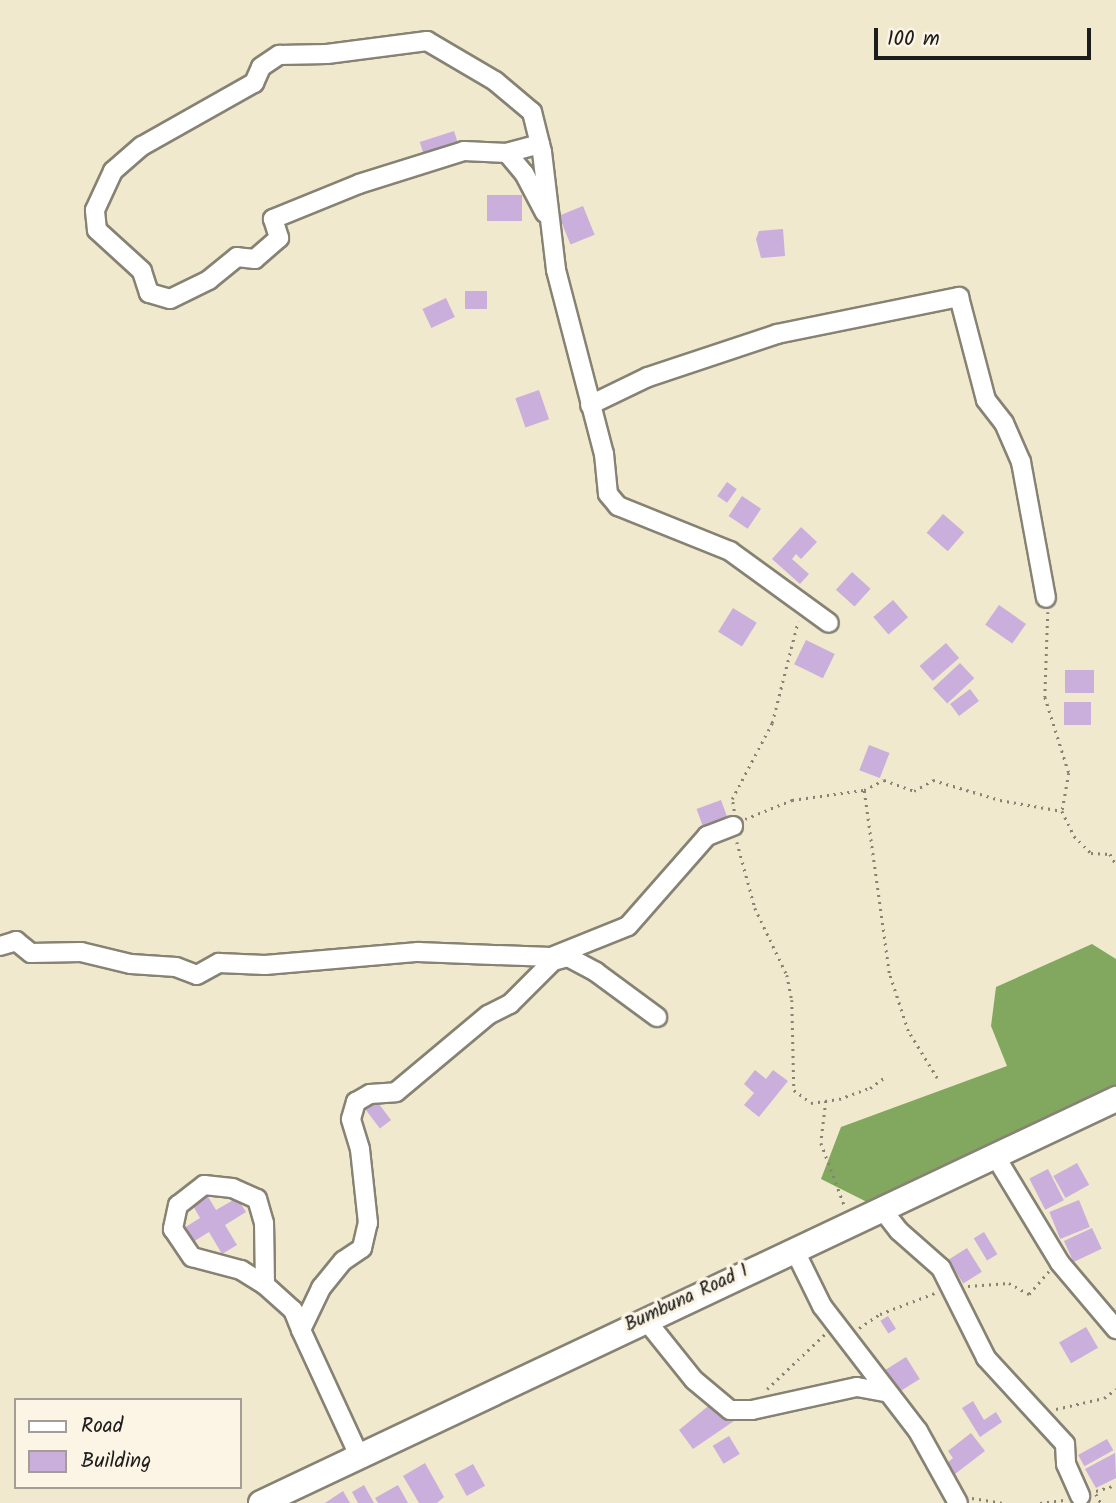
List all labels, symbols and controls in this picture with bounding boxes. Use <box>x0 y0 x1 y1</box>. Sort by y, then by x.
scale bar <box>878 14 1095 58</box>
text: 100 m <box>887 23 940 56</box>
street label: Bumbuna Road 1 <box>622 1260 752 1338</box>
legend <box>14 1398 242 1489</box>
text: Road <box>81 1410 123 1443</box>
text: Building <box>81 1445 151 1478</box>

